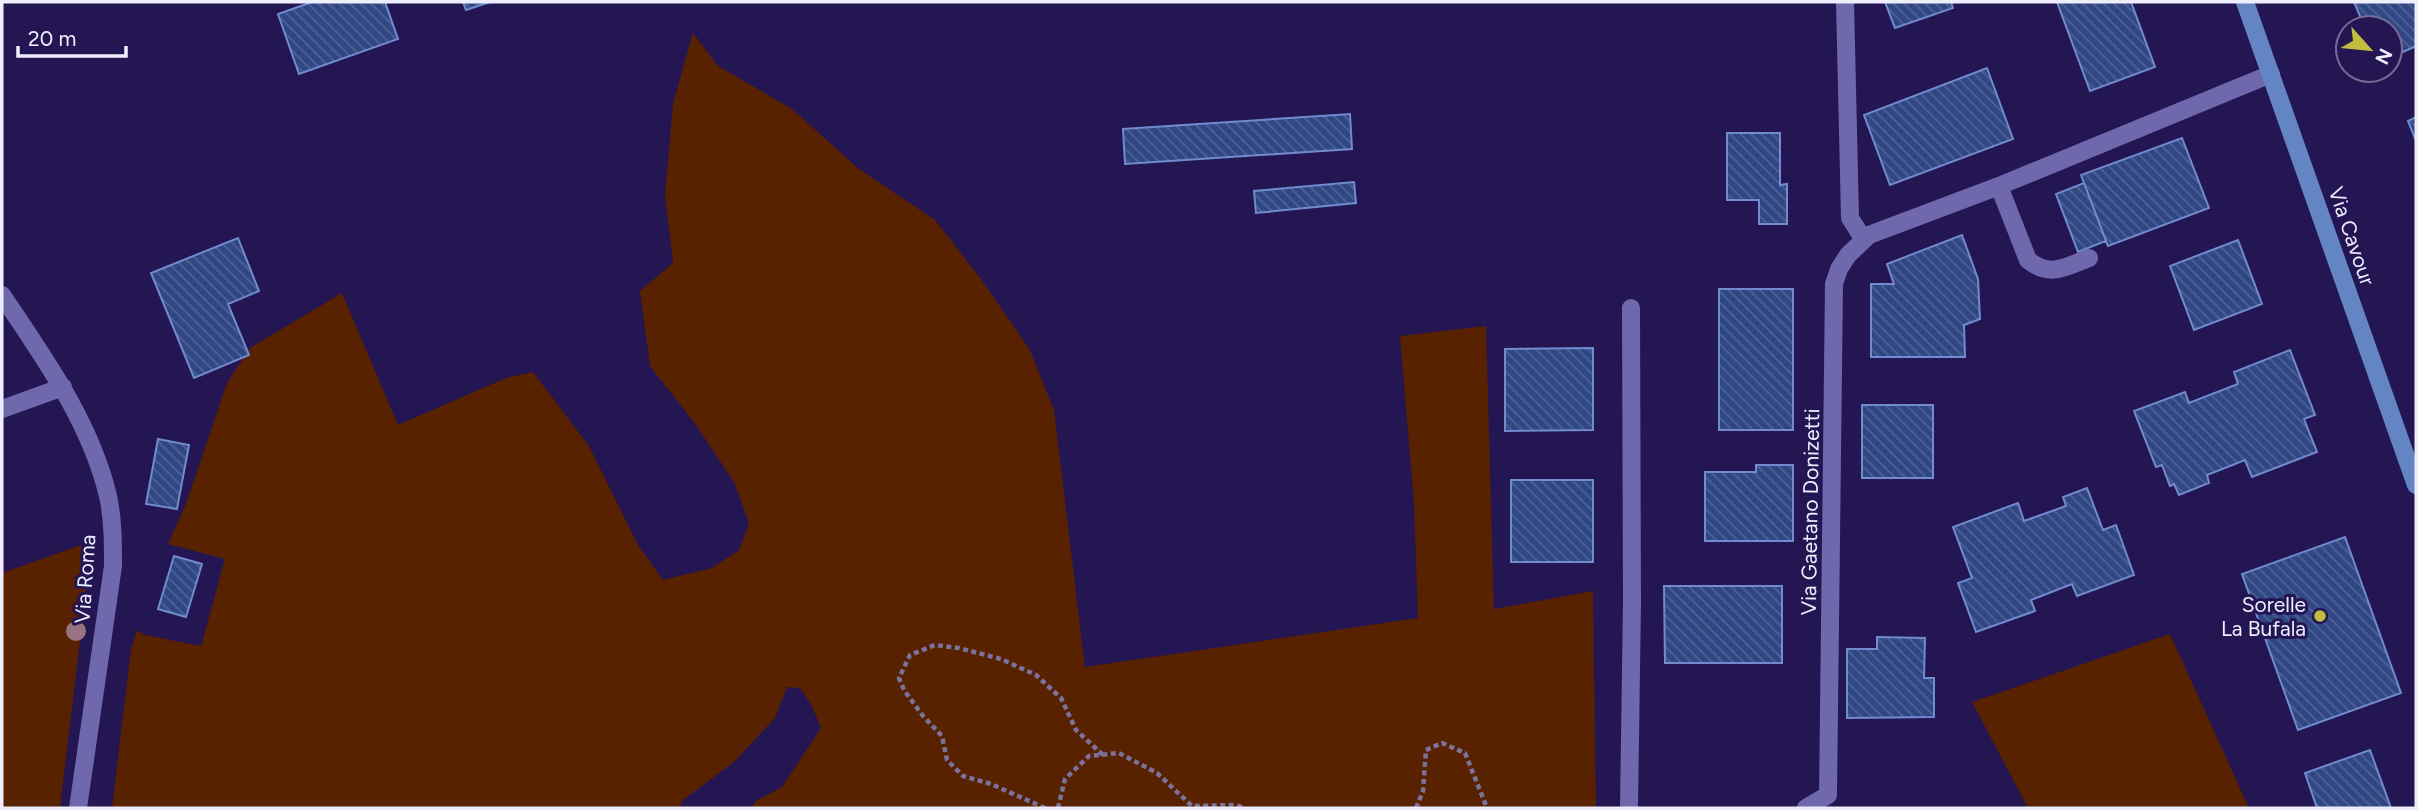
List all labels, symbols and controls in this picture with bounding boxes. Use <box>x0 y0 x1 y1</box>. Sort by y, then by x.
scale bar <box>18 14 126 58</box>
north arrow <box>2334 14 2404 84</box>
text: 20 m <box>28 26 76 51</box>
text: N <box>2370 45 2397 68</box>
street label: Via Cavour <box>2323 183 2381 289</box>
street label: Via Gaetano Donizetti <box>1796 408 1824 616</box>
street label: Via Roma <box>69 534 101 624</box>
place label: Sorelle La Bufala <box>2221 592 2306 641</box>
marker: Sorelle La Bufala <box>2312 608 2328 624</box>

